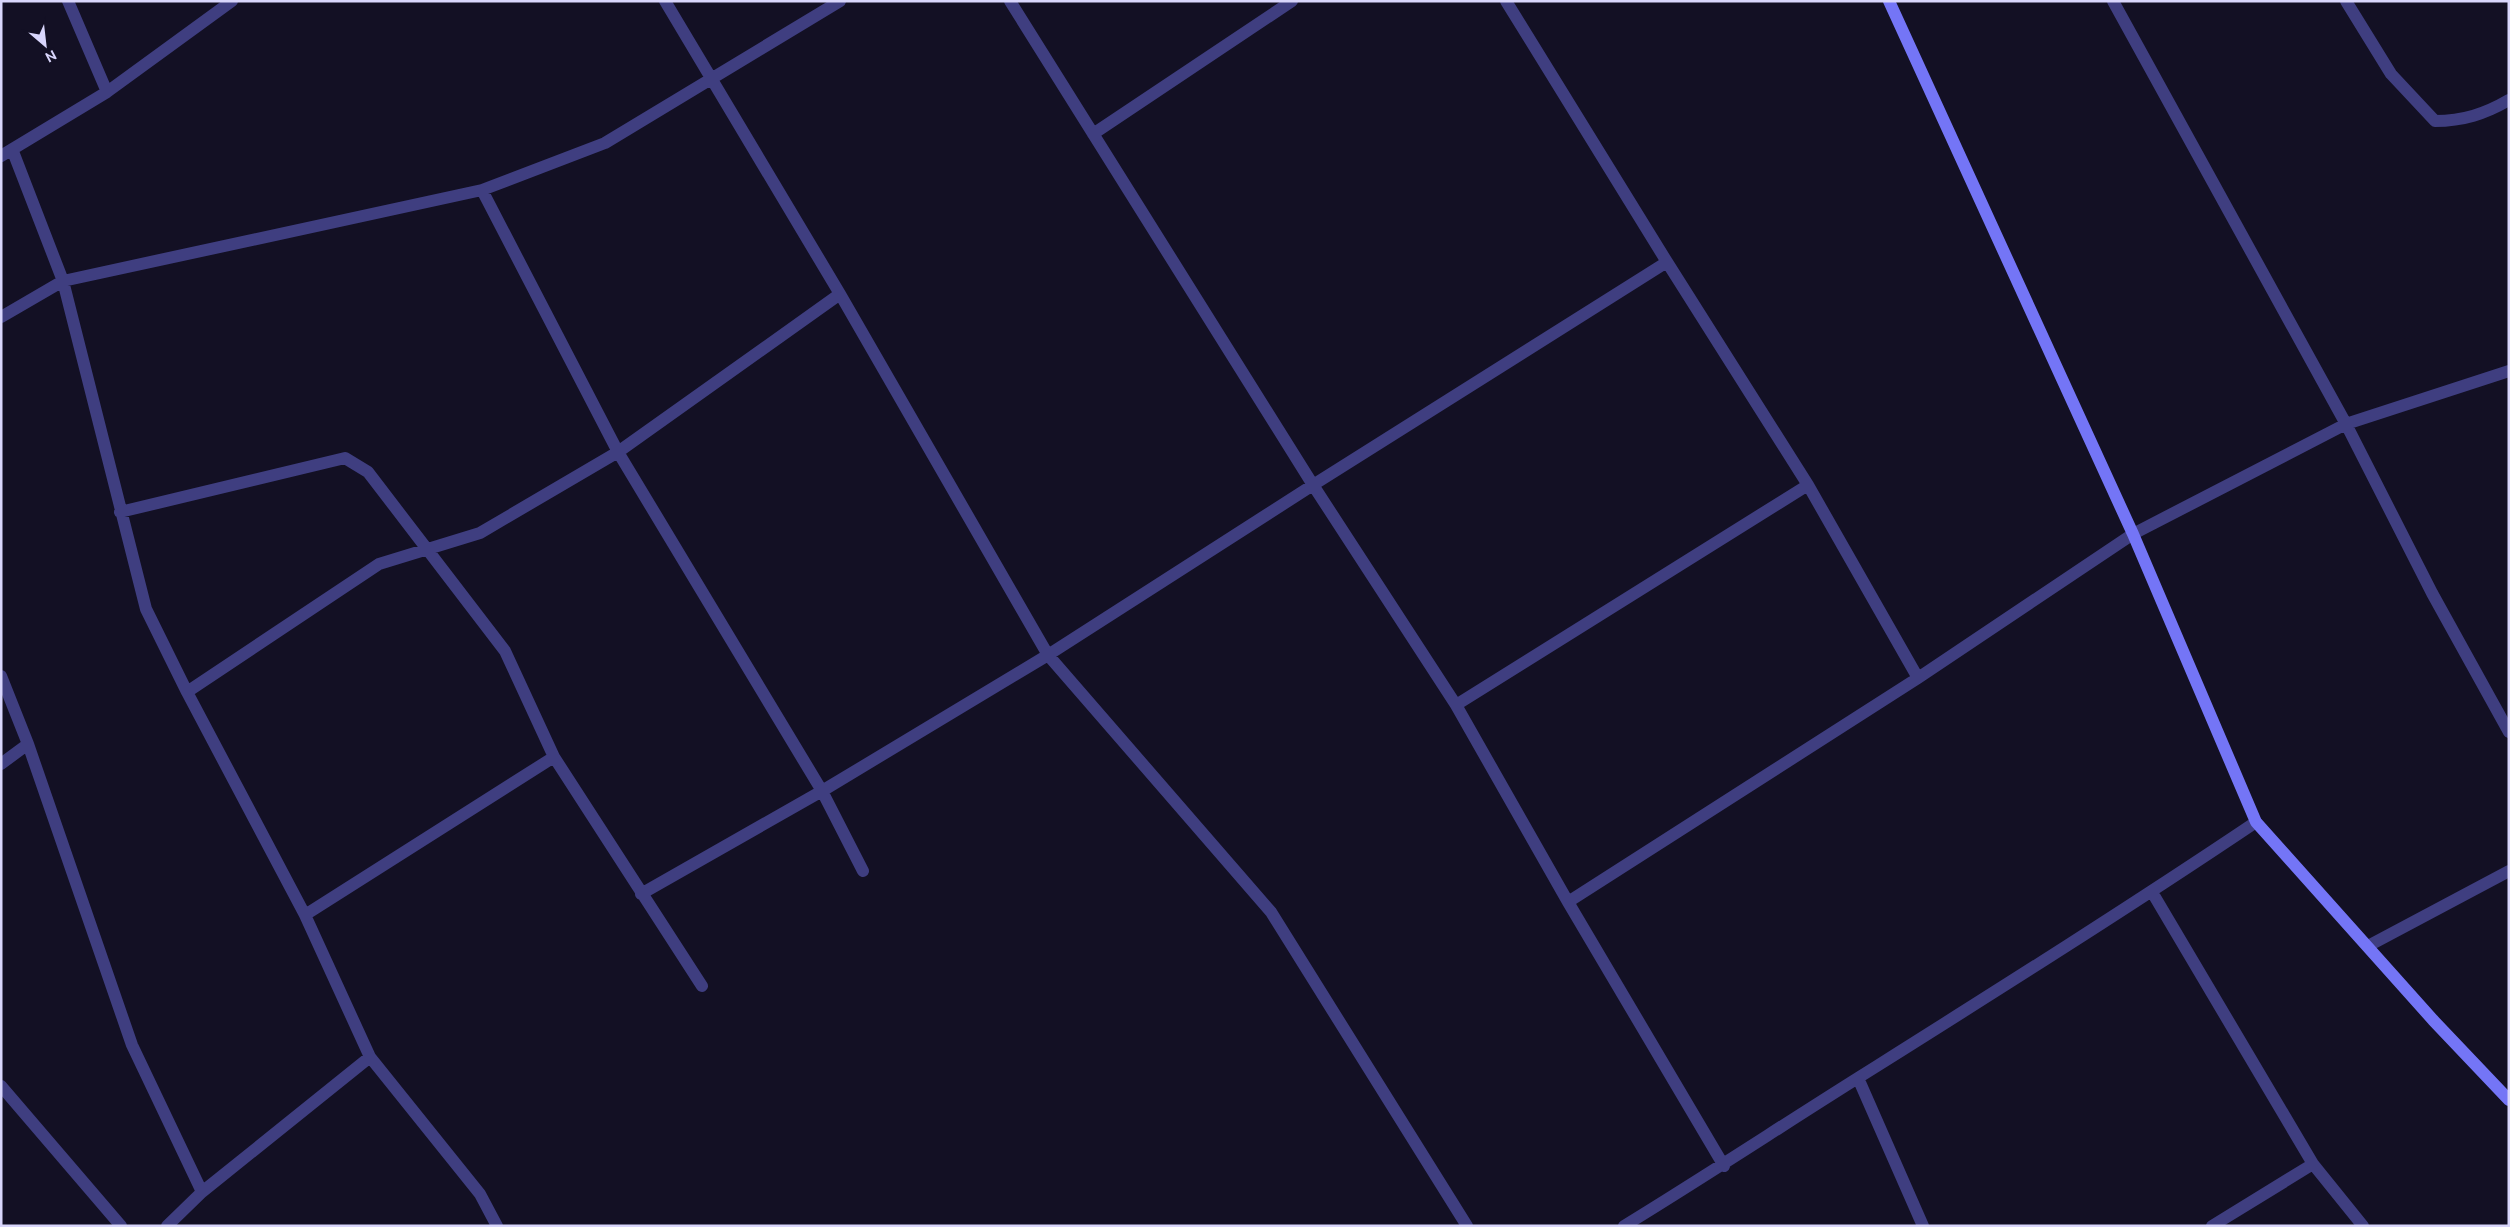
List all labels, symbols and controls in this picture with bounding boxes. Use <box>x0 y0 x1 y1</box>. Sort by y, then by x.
north arrow <box>20 20 70 70</box>
text: N <box>43 47 59 66</box>

